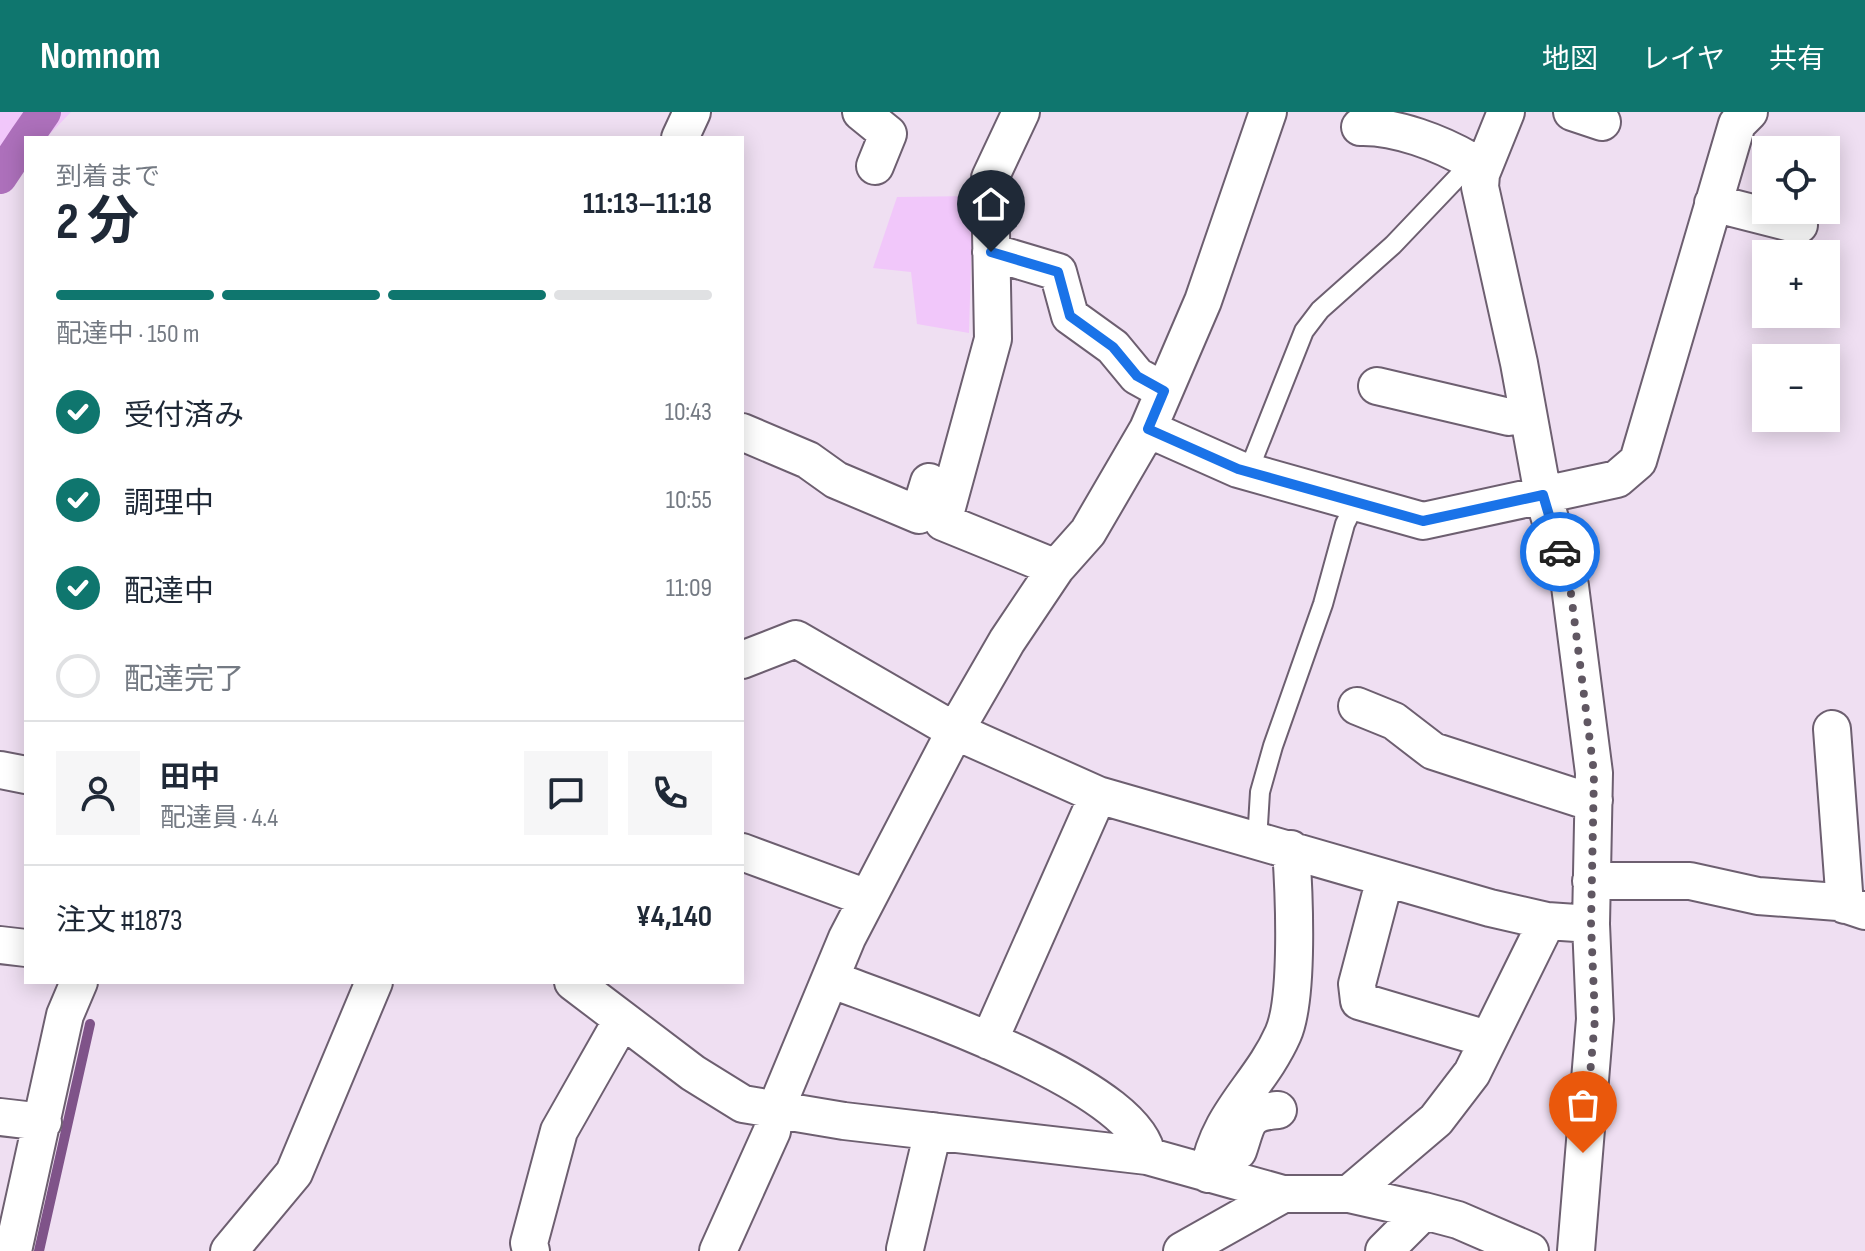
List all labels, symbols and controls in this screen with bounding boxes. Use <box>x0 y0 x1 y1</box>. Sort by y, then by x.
text: Nomnom <box>40 34 161 79</box>
text: 地図 <box>1542 43 1598 76</box>
text: レイヤ <box>1642 43 1725 76</box>
text: 共有 <box>1769 43 1825 76</box>
map controls <box>1752 136 1840 432</box>
button: locate <box>1752 136 1840 224</box>
text: 到着まで <box>56 162 160 193</box>
pin <box>957 170 1025 252</box>
icon: home <box>969 182 1013 226</box>
text: 11:13–11:18 <box>583 186 712 222</box>
text: 2 分 <box>56 191 139 254</box>
button: + <box>1752 240 1840 328</box>
text: 配達中 · 150 m <box>56 319 199 350</box>
button: − <box>1752 344 1840 432</box>
icon: check <box>56 390 100 434</box>
text: 10:43 <box>665 397 712 428</box>
text: 受付済み <box>124 398 244 434</box>
icon: check <box>56 478 100 522</box>
text: 10:55 <box>666 485 712 516</box>
text: 調理中 <box>124 486 214 522</box>
courier <box>1520 512 1600 592</box>
icon: car <box>1538 530 1582 574</box>
icon: check <box>56 566 100 610</box>
text: 11:09 <box>666 573 712 604</box>
text: 配達中 <box>124 574 214 610</box>
text: 配達完了 <box>124 662 244 698</box>
button: person <box>56 751 140 835</box>
button: chat <box>524 751 608 835</box>
button: phone <box>628 751 712 835</box>
text: 田中 <box>160 760 220 796</box>
text: 配達員 · 4.4 <box>160 803 278 834</box>
text: ¥4,140 <box>636 899 712 935</box>
text: 注文 #1873 <box>56 903 183 939</box>
pin <box>1549 1071 1617 1153</box>
icon: bag <box>1561 1083 1605 1127</box>

